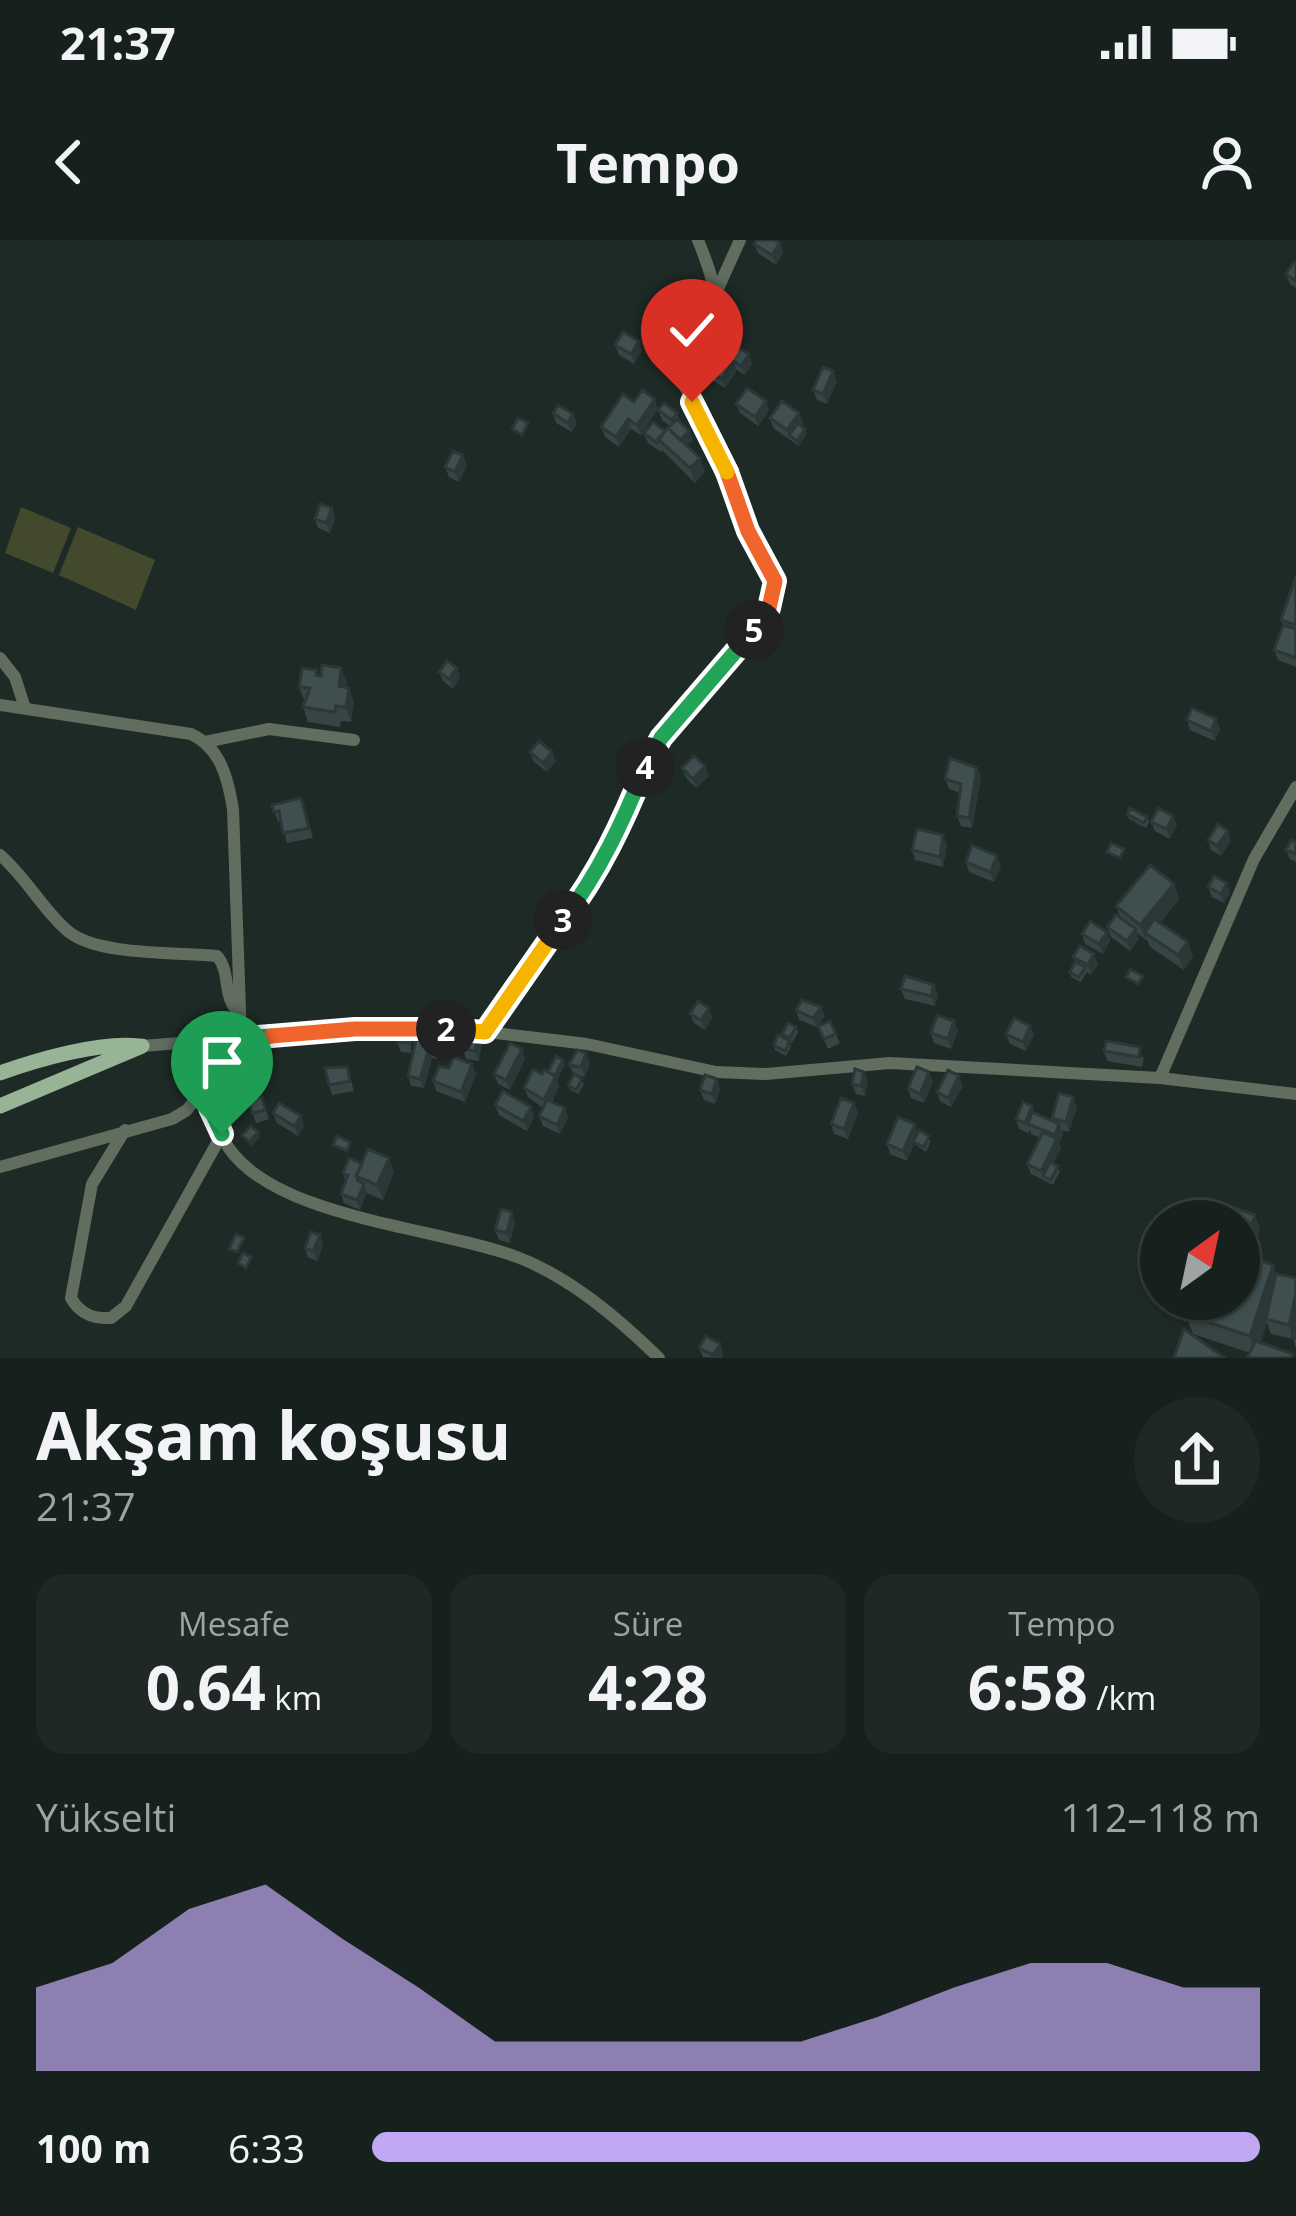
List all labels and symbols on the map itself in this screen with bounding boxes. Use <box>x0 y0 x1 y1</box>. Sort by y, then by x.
pin <box>641 279 743 402</box>
pin: 5 <box>724 600 784 660</box>
pin: 4 <box>615 737 675 797</box>
pin: 3 <box>533 890 593 950</box>
pin: 2 <box>416 999 476 1059</box>
pin <box>171 1011 273 1134</box>
north arrow <box>1140 1200 1260 1320</box>

